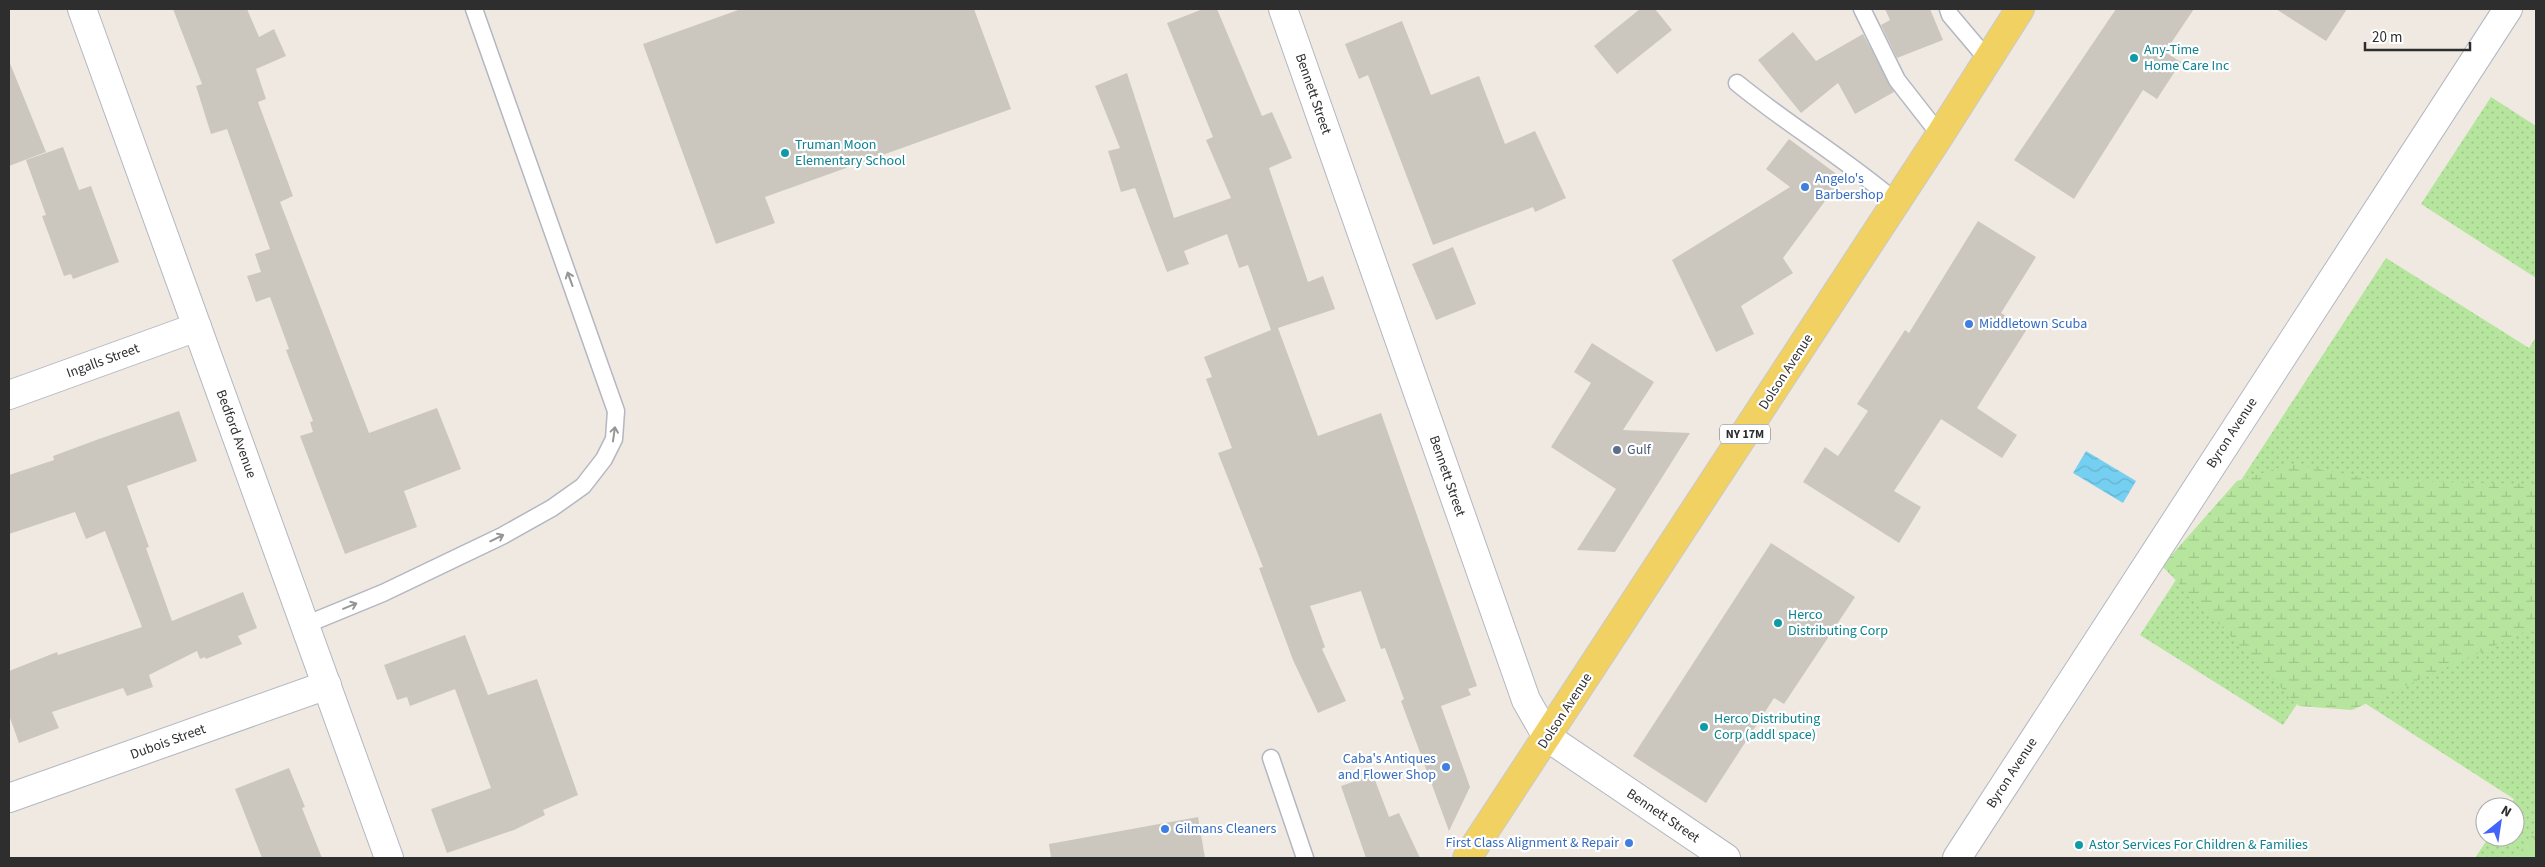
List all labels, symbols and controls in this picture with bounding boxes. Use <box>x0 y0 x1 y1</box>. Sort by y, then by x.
scale bar <box>2365 20 2470 52</box>
text: 20 m <box>2372 27 2402 48</box>
place label: Any-Time Home Care Inc <box>2144 40 2230 76</box>
street label: Bennett Street <box>1290 51 1336 137</box>
marker: Any-Time Home Care Inc <box>2128 52 2140 64</box>
place label: Truman Moon Elementary School <box>795 135 906 171</box>
marker: Truman Moon Elementary School <box>779 147 791 159</box>
place label: Angelo's Barbershop <box>1815 169 1884 205</box>
marker: Angelo's Barbershop <box>1799 181 1811 193</box>
one-way arrow <box>564 272 574 288</box>
place label: Middletown Scuba <box>1979 314 2087 334</box>
marker: Middletown Scuba <box>1963 318 1975 330</box>
street label: Dolson Avenue <box>1754 330 1818 414</box>
street label: Ingalls Street <box>64 338 142 383</box>
street label: Bedford Avenue <box>211 387 261 481</box>
street label: Byron Avenue <box>2202 394 2262 472</box>
road number: NY 17M <box>1720 424 1770 444</box>
one-way arrow <box>609 426 619 442</box>
street label: Bennett Street <box>1424 433 1470 519</box>
place label: Gulf <box>1627 440 1652 460</box>
marker: Gulf <box>1611 444 1623 456</box>
one-way arrow <box>490 533 505 543</box>
one-way arrow <box>342 601 357 611</box>
place label: Herco Distributing Corp <box>1788 605 1888 641</box>
marker: Herco Distributing Corp <box>1772 617 1784 629</box>
street label: Dolson Avenue <box>1533 669 1597 753</box>
place label: Herco Distributing Corp (addl space) <box>1714 709 1820 745</box>
street label: Dubois Street <box>128 719 209 765</box>
marker: Herco Distributing Corp (addl space) <box>1698 721 1710 733</box>
street label: Byron Avenue <box>1982 734 2042 812</box>
place label: Caba's Antiques and Flower Shop <box>1338 749 1436 785</box>
marker: Caba's Antiques and Flower Shop <box>1440 761 1452 773</box>
street label: Bennett Street <box>1622 784 1704 848</box>
north arrow <box>2475 797 2525 847</box>
text: N <box>2497 801 2515 823</box>
place label: Gilmans Cleaners <box>1175 819 1276 839</box>
marker: Gilmans Cleaners <box>1159 823 1171 835</box>
place label: First Class Alignment & Repair <box>1445 833 1619 853</box>
place label: Astor Services For Children & Families <box>2089 835 2308 855</box>
marker: First Class Alignment & Repair <box>1623 837 1635 849</box>
marker: Astor Services For Children & Families <box>2073 839 2085 851</box>

